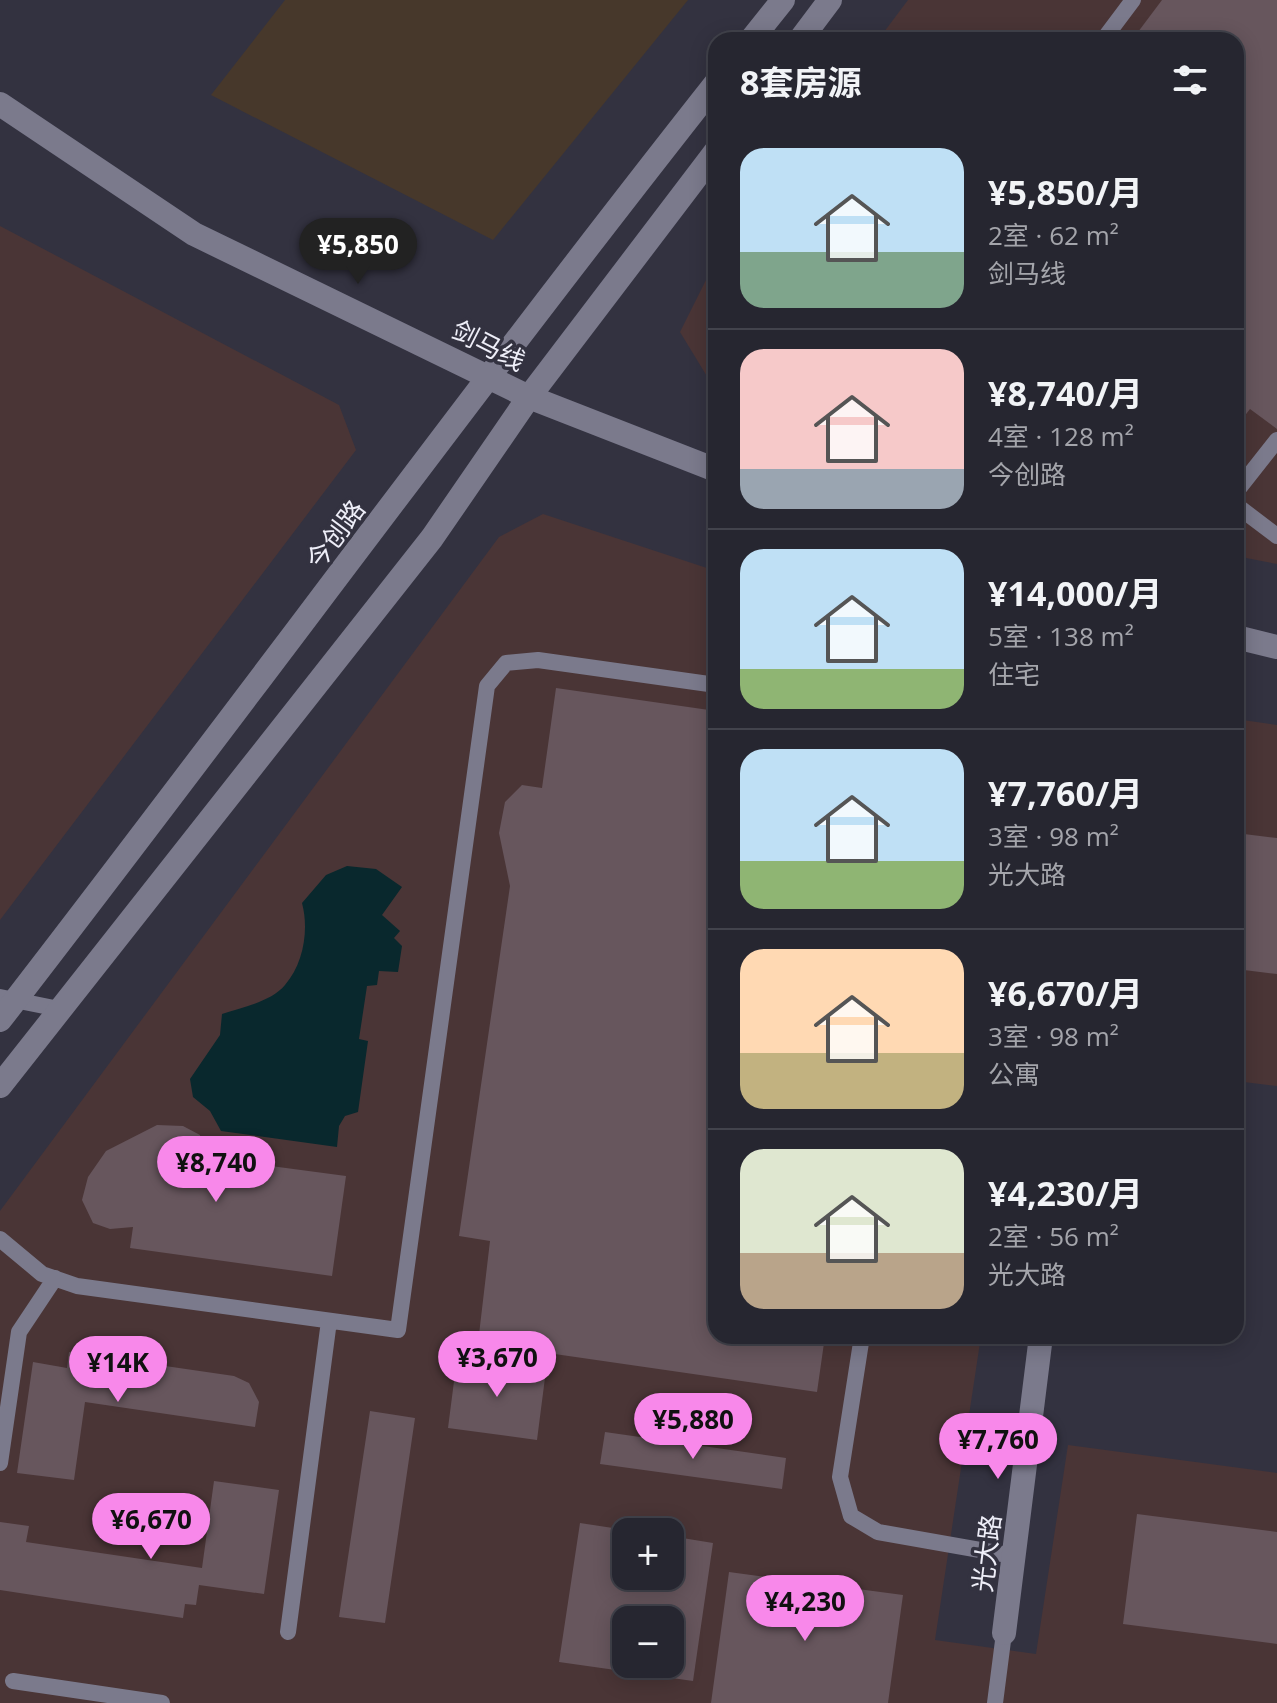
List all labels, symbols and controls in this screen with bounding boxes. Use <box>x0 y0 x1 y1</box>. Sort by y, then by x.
icon: filters <box>1168 58 1212 102</box>
text: 8套房源 <box>740 59 861 105</box>
text: ¥5,850/月 <box>988 169 1143 215</box>
icon: home <box>804 180 900 276</box>
text: 2室 · 62 m² <box>988 217 1119 253</box>
pin: ¥5,850 <box>293 218 423 286</box>
text: ¥5,850 <box>317 226 399 262</box>
text: 剑马线 <box>988 255 1066 291</box>
street label: 剑马线 <box>446 311 532 379</box>
text: ¥8,740/月 <box>988 370 1143 416</box>
icon: home <box>804 381 900 477</box>
text: 4室 · 128 m² <box>988 418 1134 454</box>
text: 今创路 <box>988 456 1066 492</box>
street label: 今创路 <box>297 492 373 576</box>
text: ¥14,000/月 <box>988 570 1162 616</box>
icon: home <box>804 581 900 677</box>
text: 5室 · 138 m² <box>988 618 1134 654</box>
text: 住宅 <box>988 656 1040 692</box>
text: ¥7,760/月 <box>988 770 1143 816</box>
icon: home <box>804 781 900 877</box>
text: 3室 · 98 m² <box>988 818 1119 854</box>
text: 光大路 <box>988 856 1066 892</box>
text: ¥6,670/月 <box>988 970 1143 1016</box>
icon: home <box>804 981 900 1077</box>
text: 3室 · 98 m² <box>988 1018 1119 1054</box>
text: 公寓 <box>988 1056 1040 1092</box>
pin: ¥8,740 <box>151 1136 281 1204</box>
text: ¥8,740 <box>175 1144 257 1180</box>
text: ¥4,230/月 <box>988 1170 1143 1216</box>
icon: home <box>804 1181 900 1277</box>
text: 2室 · 56 m² <box>988 1218 1119 1254</box>
text: 光大路 <box>988 1256 1066 1292</box>
pin: ¥3,670 <box>432 1331 562 1399</box>
pin: ¥14K <box>71 1336 165 1404</box>
text: ¥3,670 <box>456 1339 538 1375</box>
text: ¥14K <box>87 1344 149 1380</box>
pin: ¥5,880 <box>628 1393 758 1461</box>
text: ¥5,880 <box>652 1401 734 1437</box>
pin: ¥7,760 <box>933 1413 1063 1481</box>
text: ¥7,760 <box>957 1421 1039 1457</box>
pin: ¥6,670 <box>86 1493 216 1561</box>
text: ¥6,670 <box>110 1501 192 1537</box>
street label: 光大路 <box>963 1512 1009 1594</box>
map controls <box>612 1518 684 1678</box>
button: + <box>612 1518 684 1590</box>
pin: ¥4,230 <box>740 1575 870 1643</box>
text: ¥4,230 <box>764 1583 846 1619</box>
button: − <box>612 1606 684 1678</box>

